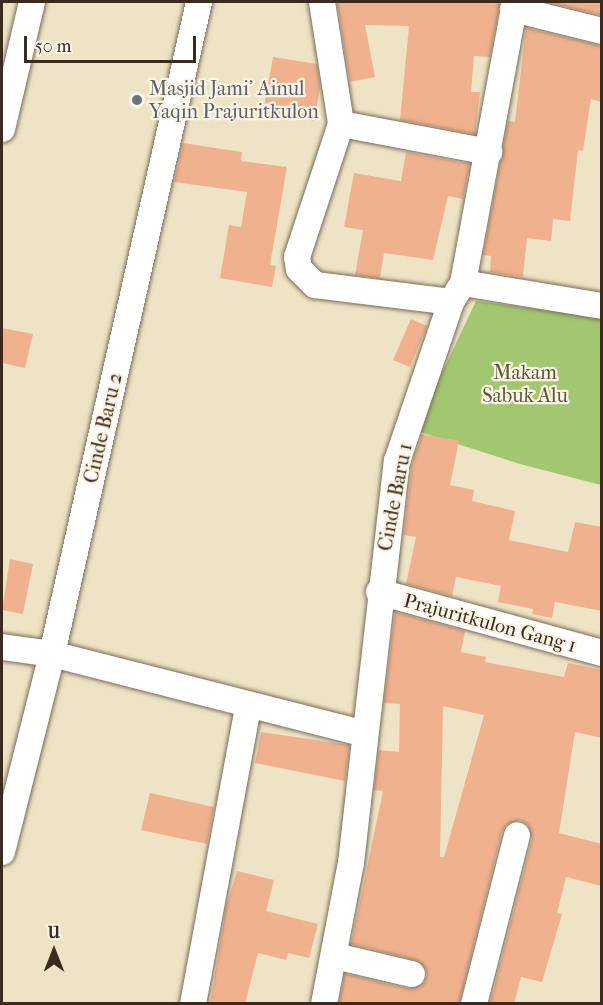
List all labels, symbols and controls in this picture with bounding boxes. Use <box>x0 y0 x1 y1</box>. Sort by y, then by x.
scale bar <box>27 24 200 62</box>
text: 50 m <box>35 36 71 57</box>
place label: Masjid Jami' Ainul Yaqin Prajuritkulon <box>149 77 319 124</box>
marker: Masjid Jami' Ainul Yaqin Prajuritkulon <box>130 93 144 107</box>
park label: Makam Sabuk Alu <box>482 361 568 408</box>
street label: Cinde Baru 2 <box>79 370 127 486</box>
street label: Cinde Baru 1 <box>373 441 417 553</box>
street label: Prajuritkulon Gang 1 <box>401 588 579 658</box>
north arrow <box>24 921 84 981</box>
text: U <box>48 923 60 942</box>

